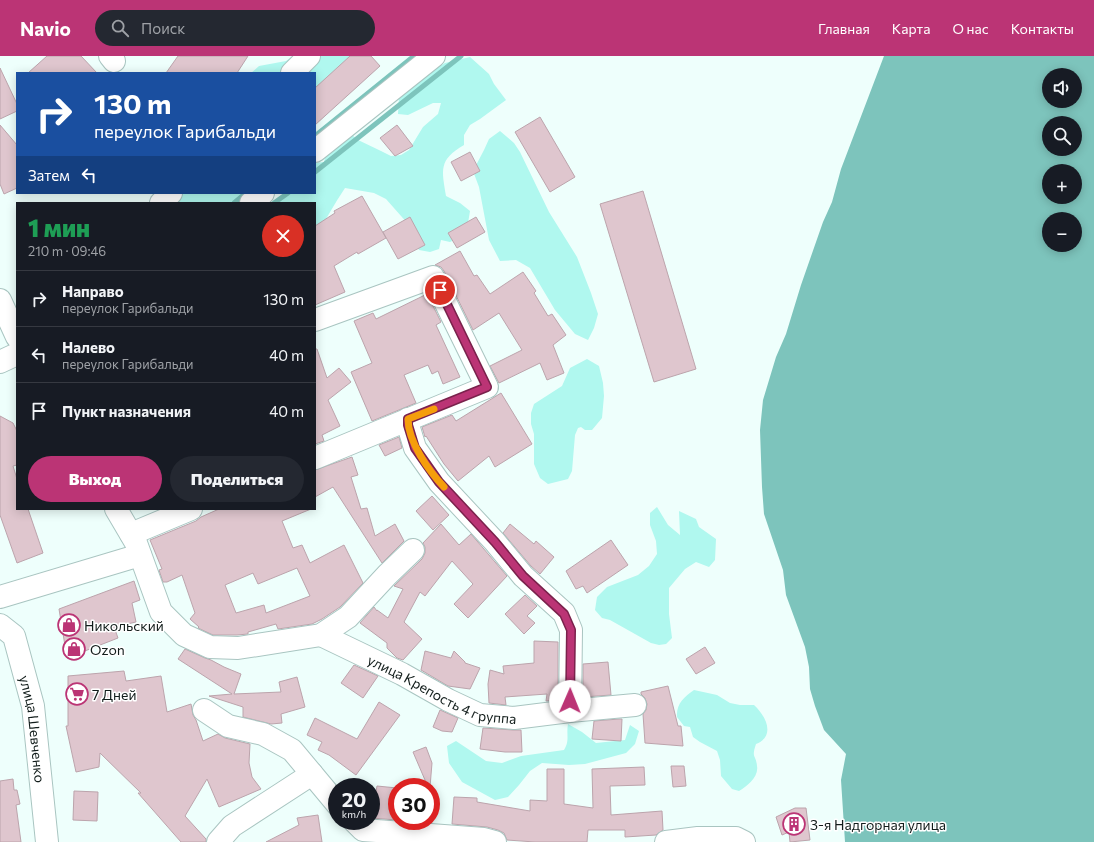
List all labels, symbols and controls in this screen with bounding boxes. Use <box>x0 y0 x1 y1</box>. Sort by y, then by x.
search box <box>95 10 375 46</box>
text: Navio <box>20 17 71 40</box>
icon: search <box>109 17 131 39</box>
text: Поиск <box>141 19 185 37</box>
text: Главная <box>818 20 870 37</box>
text: Карта <box>892 20 930 37</box>
text: О нас <box>952 20 989 37</box>
text: Контакты <box>1011 20 1074 37</box>
map controls <box>1042 68 1082 252</box>
button: sound <box>1042 68 1082 108</box>
text: 130 m <box>94 86 171 120</box>
icon: right <box>28 88 80 140</box>
button: search <box>1042 116 1082 156</box>
text: переулок Гарибальди <box>94 120 276 142</box>
icon: left <box>78 164 100 186</box>
button: + <box>1042 164 1082 204</box>
text: Затем <box>28 166 70 184</box>
button: − <box>1042 212 1082 252</box>
text: 1 мин <box>28 213 90 242</box>
button: close <box>262 215 304 257</box>
text: 210 m · 09:46 <box>28 243 106 259</box>
pin <box>423 273 457 307</box>
icon: arrive <box>429 279 451 301</box>
text: Направо <box>62 282 124 300</box>
icon: right <box>28 288 50 310</box>
text: 130 m <box>263 290 304 308</box>
text: переулок Гарибальди <box>62 300 193 316</box>
text: Налево <box>62 338 115 356</box>
icon: left <box>28 344 50 366</box>
text: 40 m <box>269 346 304 364</box>
text: переулок Гарибальди <box>62 356 193 372</box>
icon: arrive <box>28 400 50 422</box>
text: Пункт назначения <box>62 402 191 420</box>
text: 40 m <box>269 402 304 420</box>
button: Выход <box>28 456 162 502</box>
button: Поделиться <box>170 456 304 502</box>
shop icon: Никольский <box>56 612 82 638</box>
place label: Никольский <box>84 617 164 634</box>
shop icon: Ozon <box>61 636 87 662</box>
place label: Ozon <box>90 641 125 658</box>
street label: улица Крепость 4 группа <box>365 650 517 727</box>
street label: улица Шевченко <box>16 673 49 784</box>
position arrow <box>549 680 591 722</box>
supermarket icon: 7 Дней <box>64 681 90 707</box>
place label: 7 Дней <box>92 686 136 703</box>
speed limit sign: 30 <box>388 778 440 830</box>
text: 20 <box>342 787 366 811</box>
text: km/h <box>342 808 366 820</box>
building icon: 3-я Надгорная улица <box>781 811 807 837</box>
place label: 3-я Надгорная улица <box>810 816 946 833</box>

